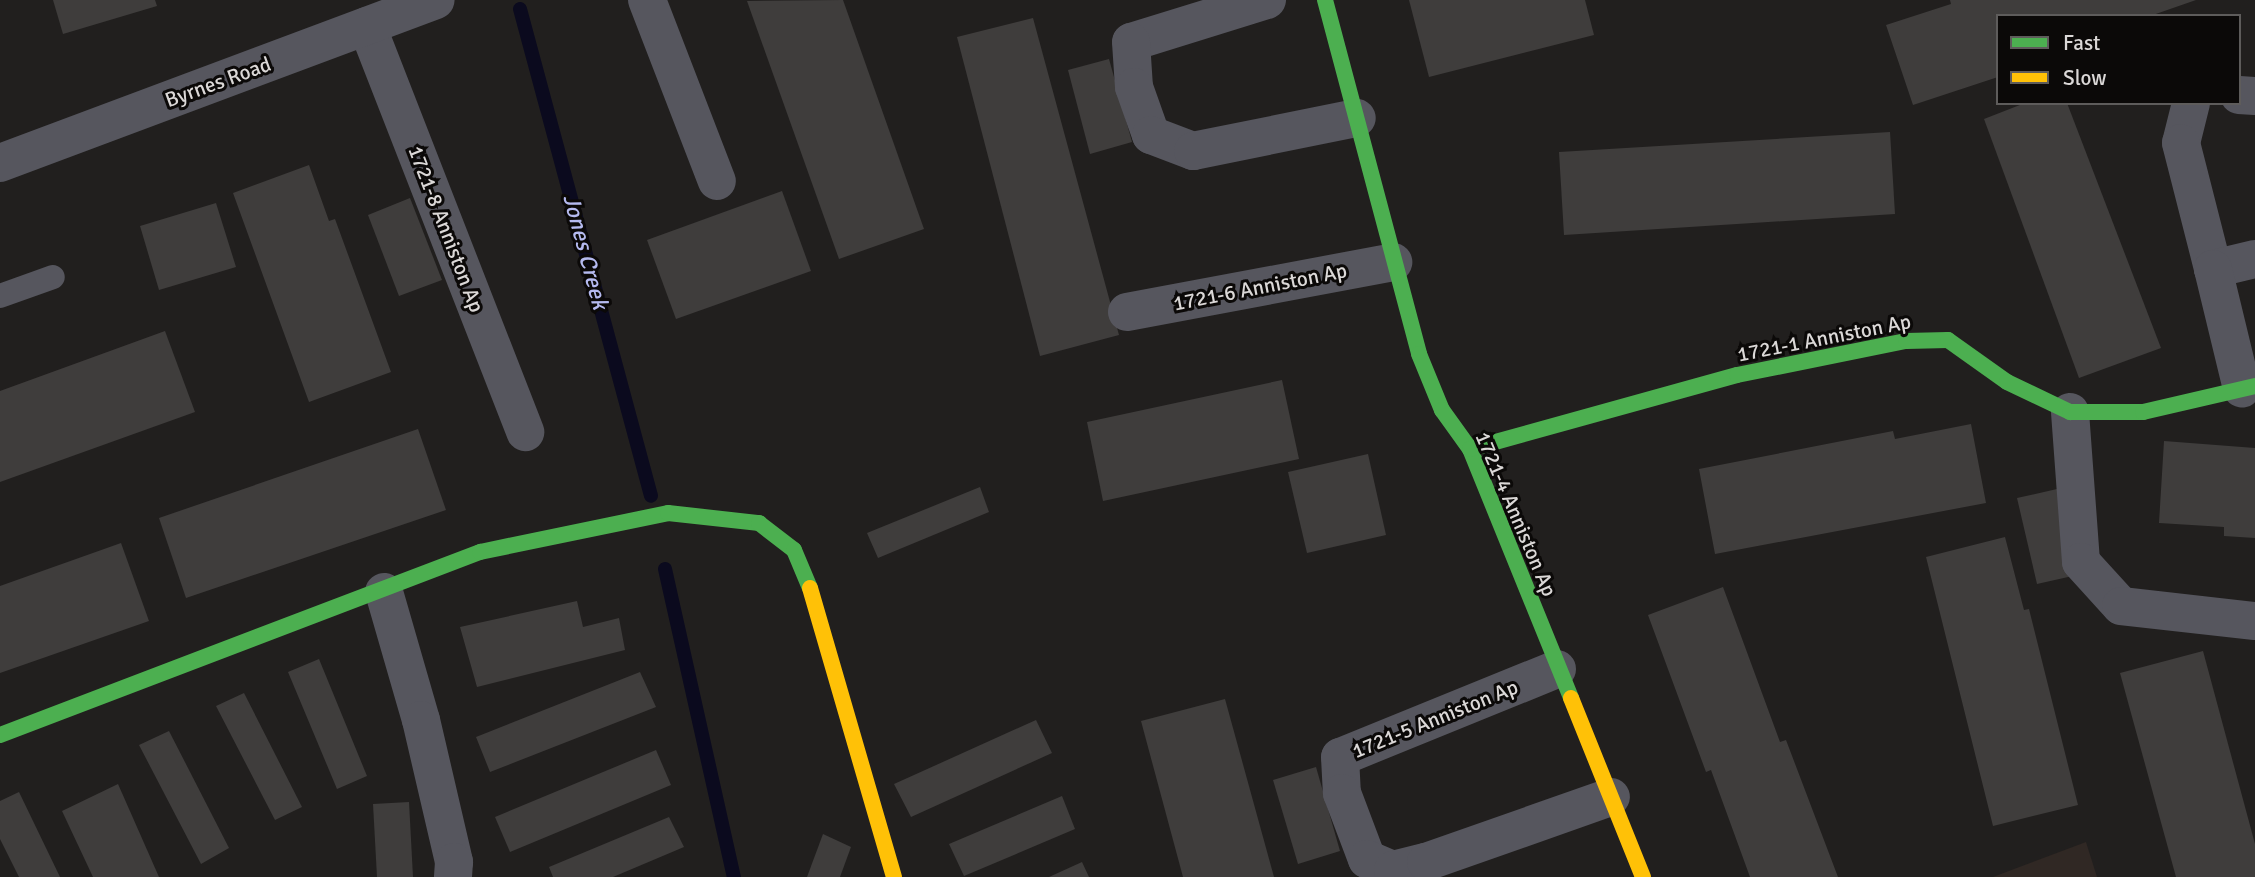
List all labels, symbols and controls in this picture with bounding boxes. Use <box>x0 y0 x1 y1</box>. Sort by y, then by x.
legend <box>1996 14 2241 105</box>
text: Fast <box>2063 30 2100 56</box>
street label: Byrnes Road <box>162 51 274 113</box>
text: Slow <box>2063 65 2107 91</box>
street label: 1721-8 Anniston Ap <box>403 142 489 316</box>
water label: Jones Creek <box>556 191 614 313</box>
street label: 1721-6 Anniston Ap <box>1171 258 1349 316</box>
street label: 1721-1 Anniston Ap <box>1735 309 1913 367</box>
street label: 1721-4 Anniston Ap <box>1470 428 1562 600</box>
street label: 1721-5 Anniston Ap <box>1348 674 1522 764</box>

